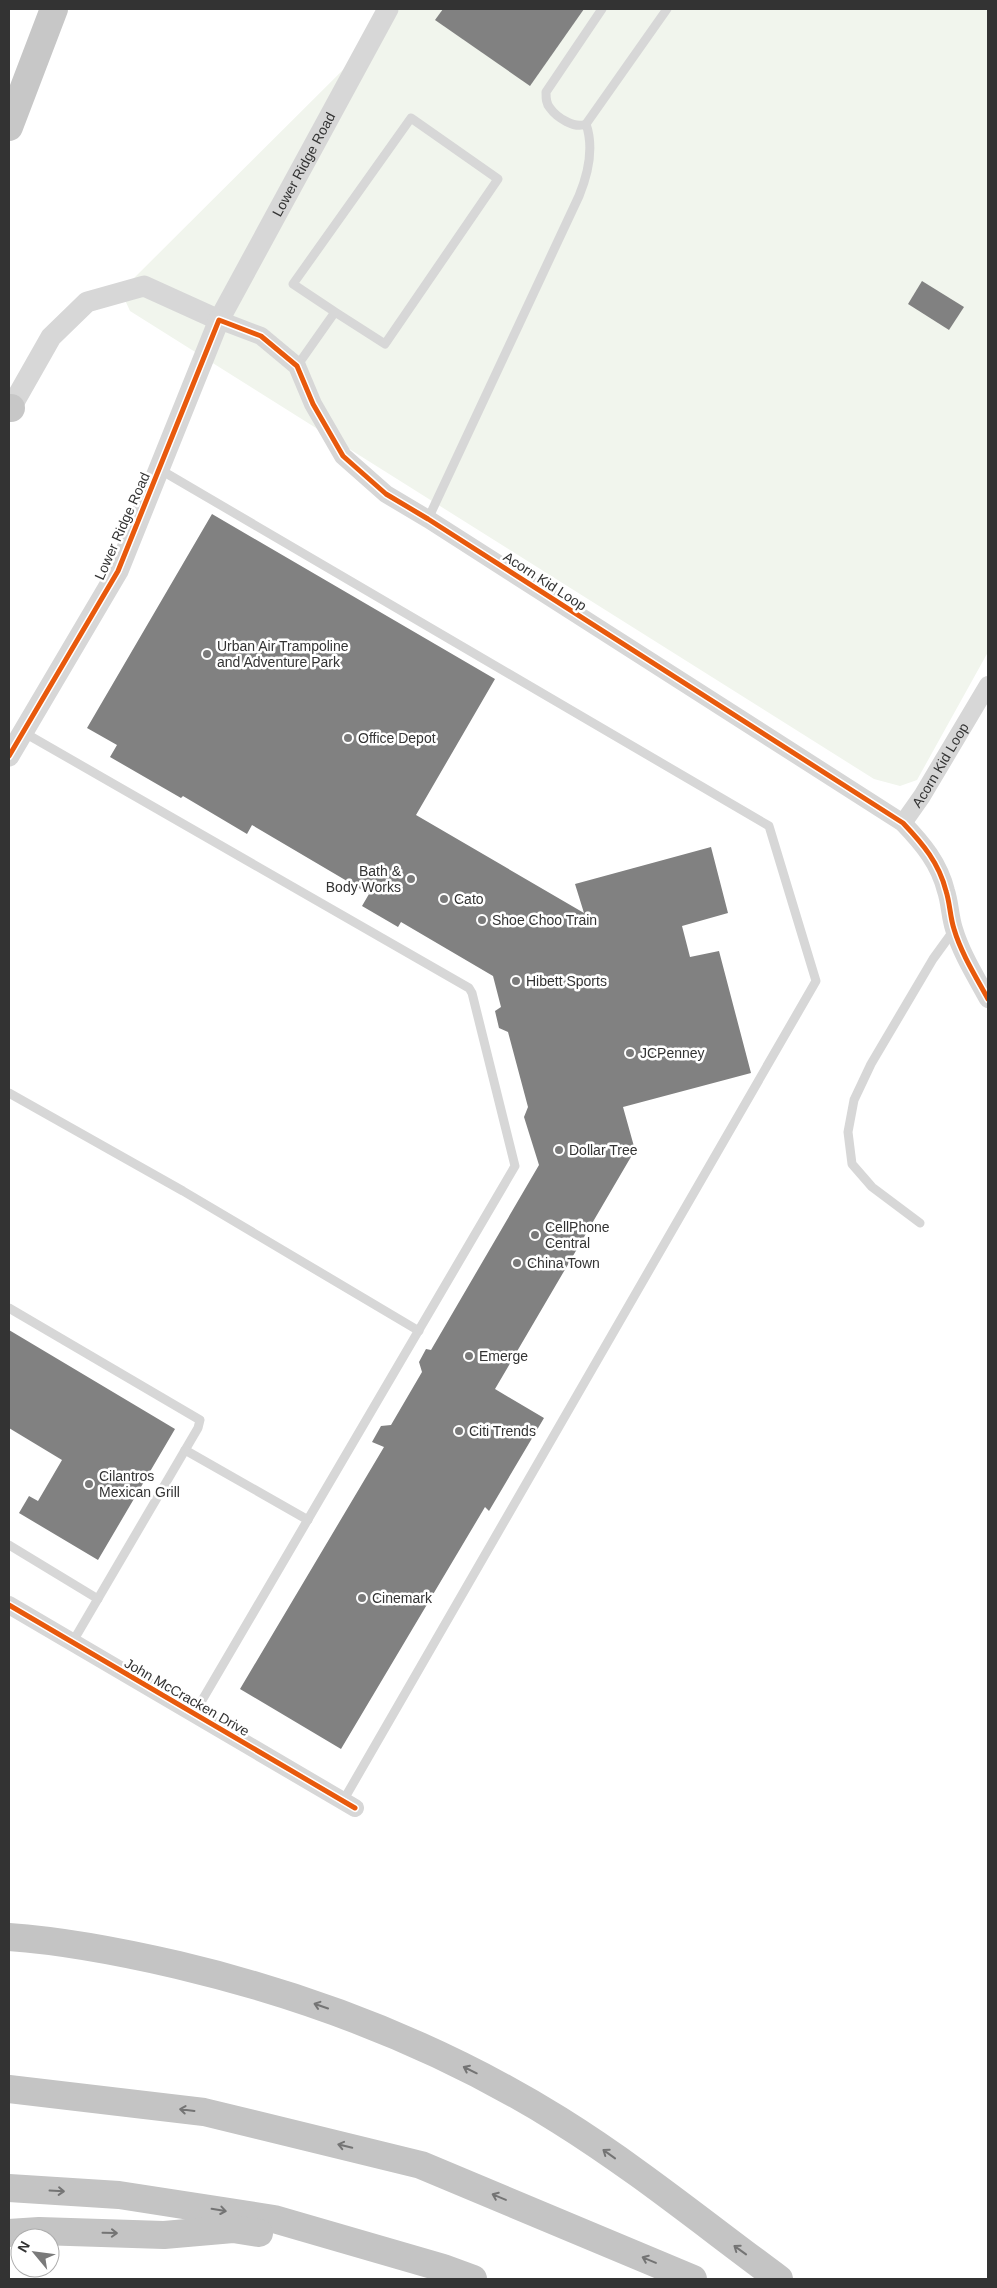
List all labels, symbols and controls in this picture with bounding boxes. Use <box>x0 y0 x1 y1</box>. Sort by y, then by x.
street label: Lower Ridge Road <box>269 110 338 219</box>
street label: Lower Ridge Road <box>91 470 153 582</box>
street label: Acorn Kid Loop <box>500 548 590 614</box>
place label: Urban Air Trampoline and Adventure Park <box>217 638 349 670</box>
marker: Urban Air Trampoline and Adventure Park <box>201 648 213 660</box>
street label: Acorn Kid Loop <box>909 720 972 810</box>
place label: Office Depot <box>358 730 436 746</box>
marker: Office Depot <box>342 732 354 744</box>
place label: Bath & Body Works <box>326 863 402 895</box>
marker: Bath & Body Works <box>405 873 417 885</box>
place label: Cato <box>454 891 484 907</box>
marker: Cato <box>438 893 450 905</box>
place label: Shoe Choo Train <box>492 912 597 928</box>
marker: Shoe Choo Train <box>476 914 488 926</box>
place label: Hibett Sports <box>526 973 607 989</box>
marker: Hibett Sports <box>510 975 522 987</box>
place label: JCPenney <box>640 1045 705 1061</box>
marker: JCPenney <box>624 1047 636 1059</box>
place label: Dollar Tree <box>569 1142 638 1158</box>
marker: Dollar Tree <box>553 1144 565 1156</box>
place label: CellPhone Central <box>545 1219 610 1251</box>
marker: CellPhone Central <box>529 1229 541 1241</box>
place label: China Town <box>527 1255 600 1271</box>
marker: China Town <box>511 1257 523 1269</box>
place label: Emerge <box>479 1348 528 1364</box>
marker: Emerge <box>463 1350 475 1362</box>
place label: Citi Trends <box>469 1423 536 1439</box>
marker: Citi Trends <box>453 1425 465 1437</box>
place label: Cilantros Mexican Grill <box>99 1468 180 1500</box>
marker: Cilantros Mexican Grill <box>83 1478 95 1490</box>
place label: Cinemark <box>372 1590 433 1606</box>
marker: Cinemark <box>356 1592 368 1604</box>
street label: John McCracken Drive <box>122 1655 252 1739</box>
one-way arrow <box>313 2001 329 2010</box>
one-way arrow <box>463 2065 478 2074</box>
one-way arrow <box>179 2105 195 2115</box>
one-way arrow <box>337 2141 353 2150</box>
one-way arrow <box>602 2149 616 2159</box>
one-way arrow <box>49 2187 65 2196</box>
one-way arrow <box>492 2192 507 2202</box>
one-way arrow <box>210 2206 226 2216</box>
north arrow <box>10 2228 60 2278</box>
one-way arrow <box>102 2228 118 2237</box>
text: N <box>14 2238 33 2255</box>
one-way arrow <box>733 2245 747 2255</box>
one-way arrow <box>642 2254 657 2264</box>

